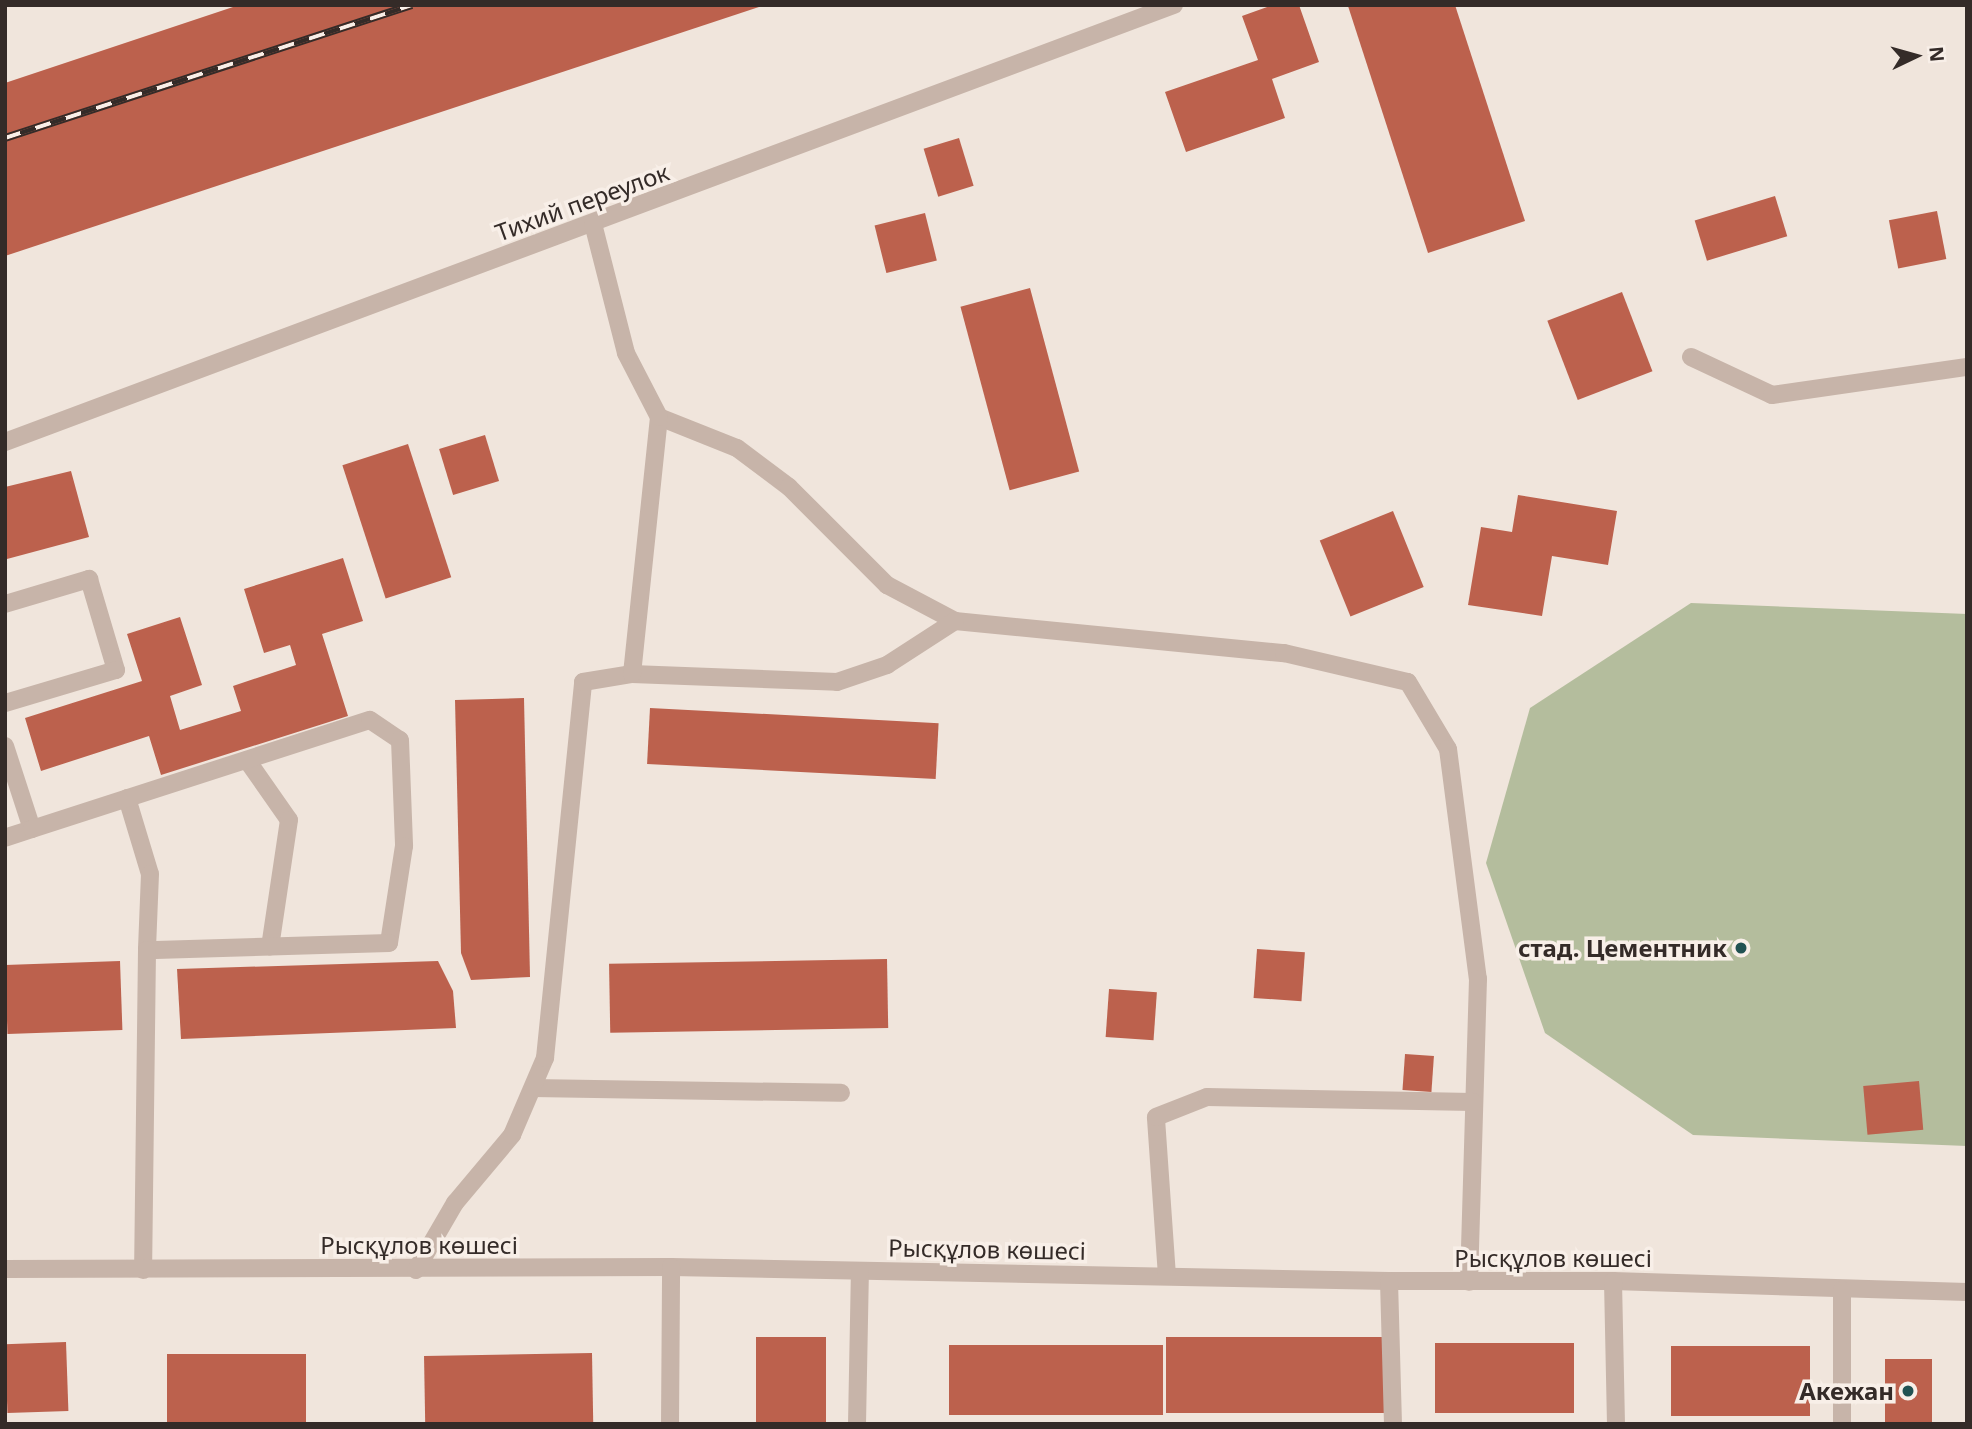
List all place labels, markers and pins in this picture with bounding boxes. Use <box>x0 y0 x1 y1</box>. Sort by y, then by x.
place label: стад. Цементник <box>1518 934 1727 962</box>
marker: стад. Цементник <box>1733 940 1749 956</box>
place label: Акежан <box>1799 1377 1894 1405</box>
marker: Акежан <box>1900 1383 1916 1399</box>

